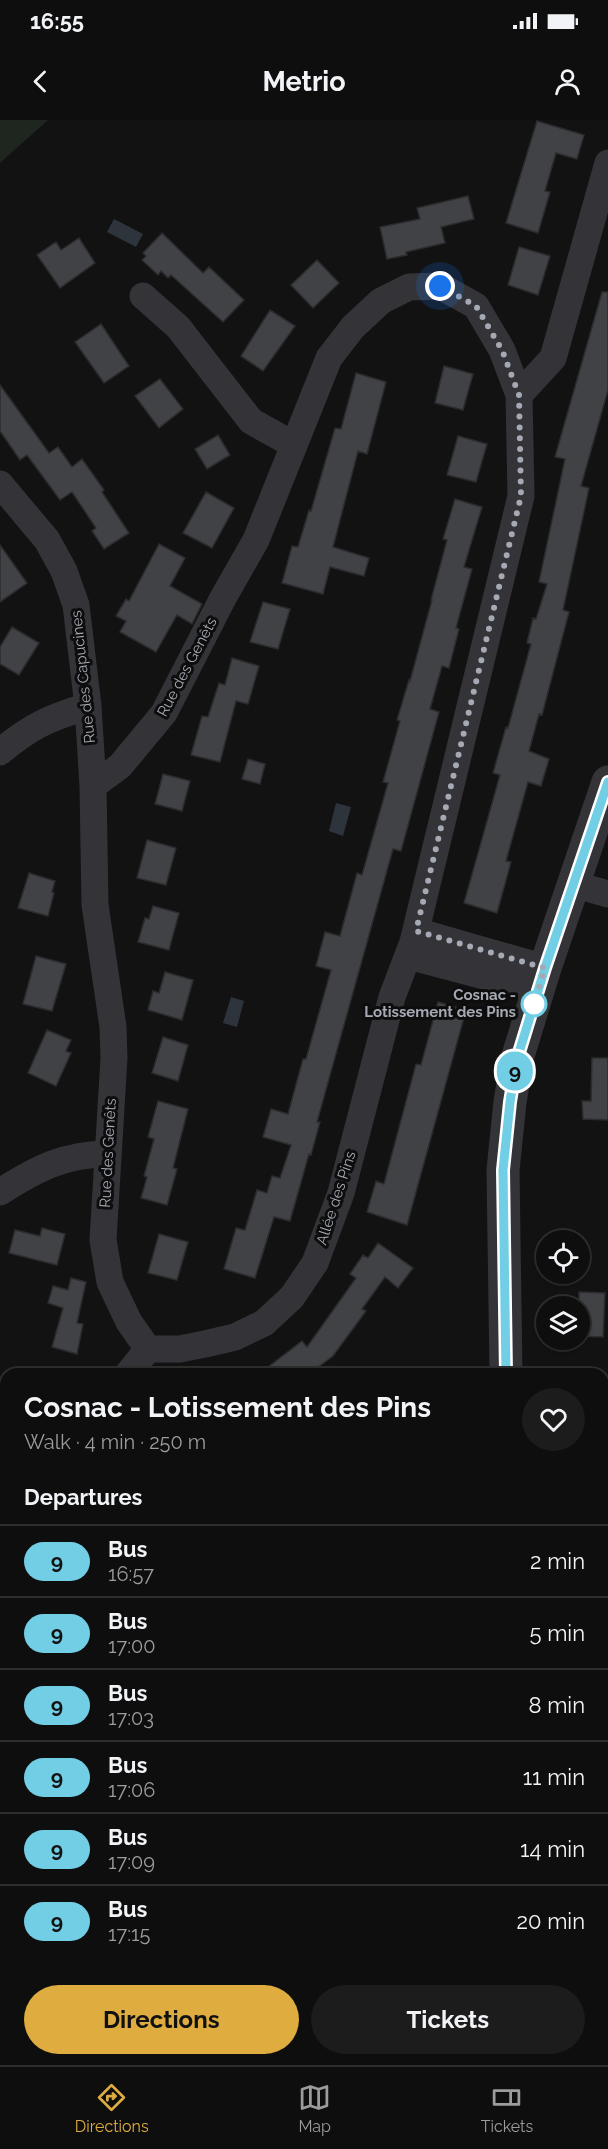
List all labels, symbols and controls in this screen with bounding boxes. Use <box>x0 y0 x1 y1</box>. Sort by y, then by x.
text: 16:55 <box>30 8 84 34</box>
icon: back <box>24 65 57 98</box>
icon: person <box>551 65 584 98</box>
text: Metrio <box>262 66 346 97</box>
your location <box>425 271 455 301</box>
street label: Rue des Capucines <box>67 610 99 744</box>
street label: Rue des Genêts <box>153 614 221 720</box>
place label: Cosnac - Lotissement des Pins <box>364 986 516 1021</box>
marker: Cosnac - Lotissement des Pins <box>521 991 547 1017</box>
line badge: 9 <box>496 1052 534 1090</box>
text: 9 <box>509 1059 521 1084</box>
street label: Rue des Genêts <box>96 1098 120 1208</box>
street label: Allée des Pins <box>312 1149 360 1247</box>
map controls <box>536 1230 590 1350</box>
button: locate <box>536 1230 590 1284</box>
button: layers <box>536 1296 590 1350</box>
button: heart <box>522 1388 585 1451</box>
text: Cosnac - Lotissement des Pins <box>24 1391 431 1424</box>
text: Walk · 4 min · 250 m <box>24 1430 206 1454</box>
text: Departures <box>24 1484 142 1510</box>
text: Bus <box>108 1536 147 1562</box>
text: 2 min <box>530 1548 585 1574</box>
text: 9 <box>51 1549 63 1574</box>
text: 16:57 <box>108 1562 154 1586</box>
text: Bus <box>108 1608 147 1634</box>
text: 5 min <box>530 1620 585 1646</box>
text: 9 <box>51 1621 63 1646</box>
text: 17:00 <box>108 1634 155 1658</box>
text: Bus <box>108 1680 147 1706</box>
text: 8 min <box>529 1692 585 1718</box>
text: 9 <box>51 1693 63 1718</box>
text: 17:03 <box>108 1706 154 1730</box>
text: Bus <box>108 1752 147 1778</box>
text: 11 min <box>523 1764 585 1790</box>
text: 9 <box>51 1765 63 1790</box>
text: 17:06 <box>108 1778 155 1802</box>
text: Bus <box>108 1824 147 1850</box>
text: 14 min <box>520 1836 585 1862</box>
text: 9 <box>51 1837 63 1862</box>
text: 17:09 <box>108 1850 155 1874</box>
text: Bus <box>108 1896 147 1922</box>
text: 20 min <box>517 1908 585 1934</box>
text: 9 <box>51 1909 63 1934</box>
text: 17:15 <box>108 1922 150 1946</box>
button: Directions <box>24 1985 299 2054</box>
button: Tickets <box>311 1985 585 2054</box>
tab: Directions <box>75 2081 149 2136</box>
tab: Map <box>298 2081 331 2136</box>
tab: Tickets <box>481 2081 533 2136</box>

